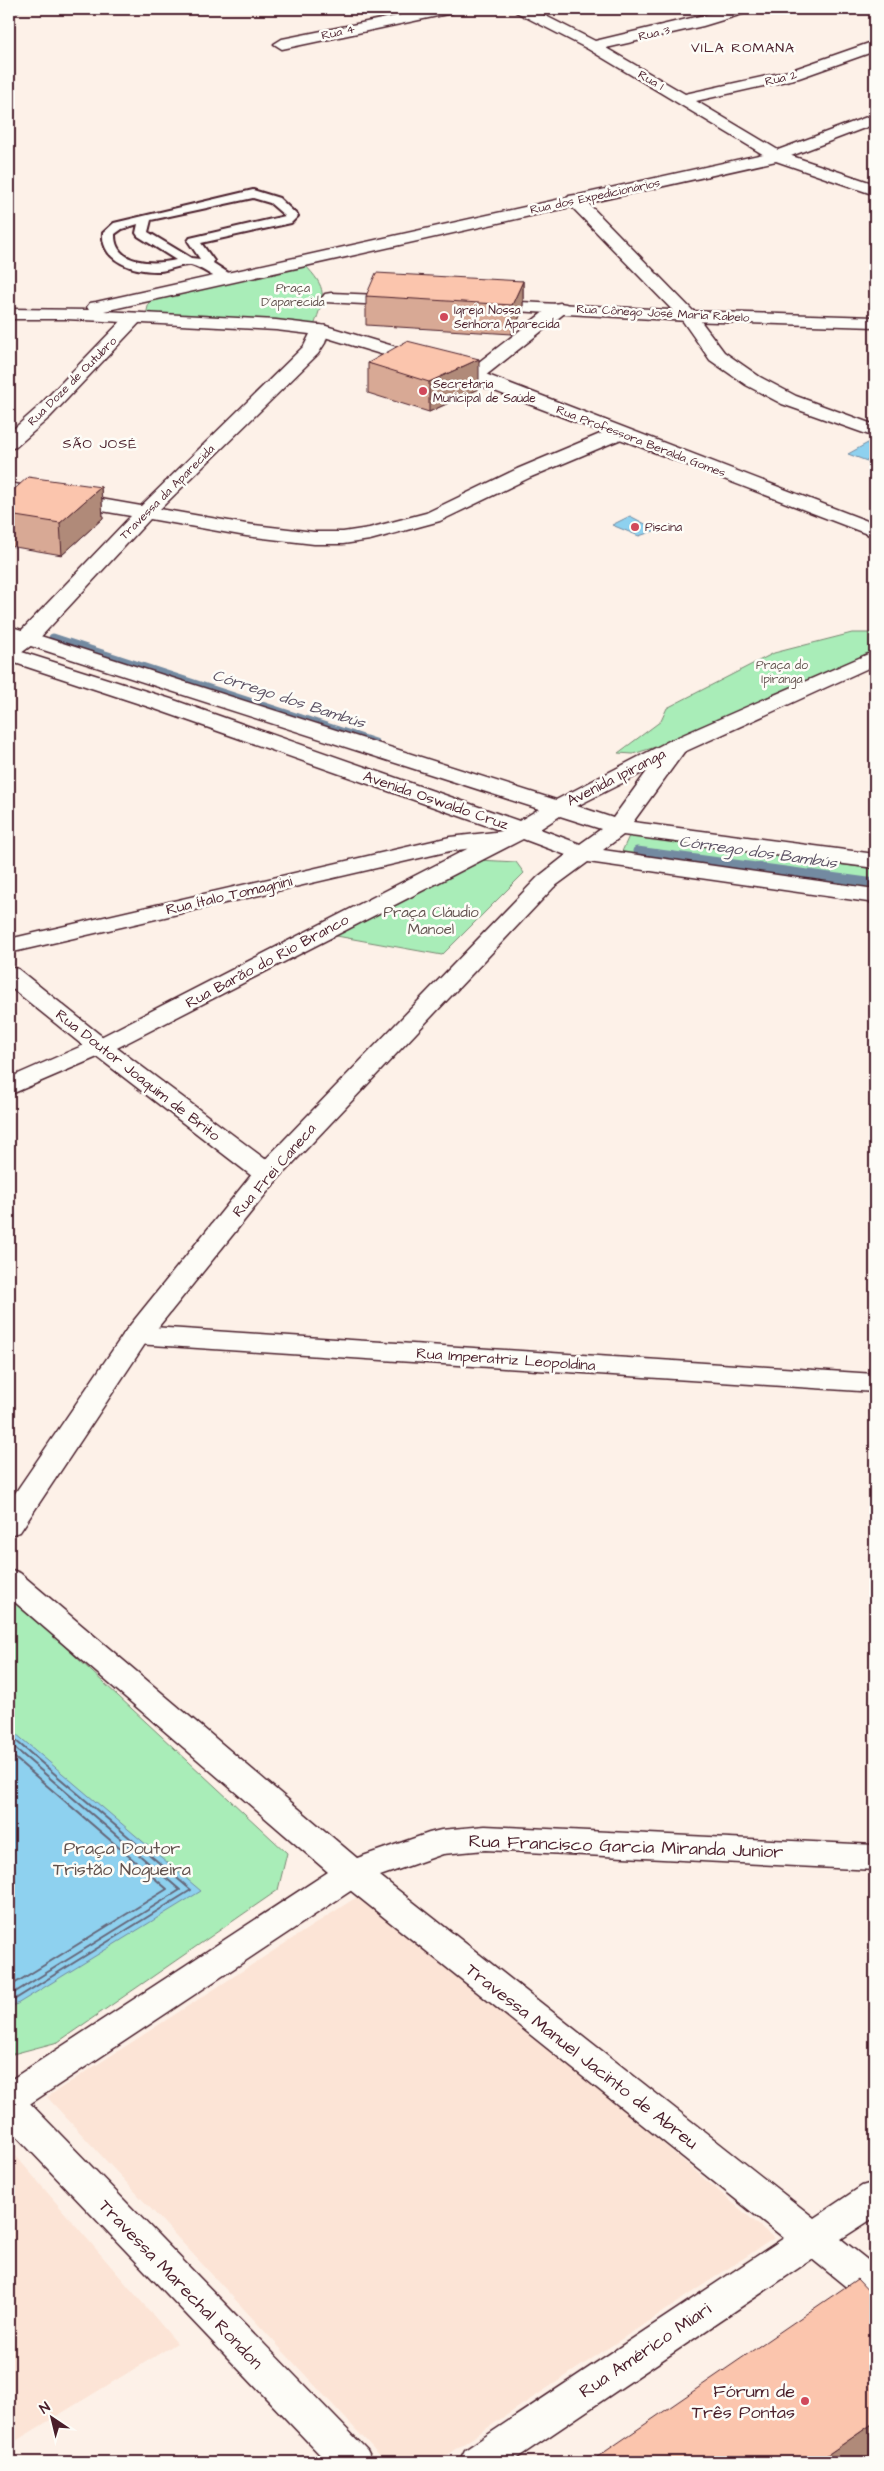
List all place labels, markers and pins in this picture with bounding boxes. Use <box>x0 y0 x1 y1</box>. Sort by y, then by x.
place label: Igreja Nossa Senhora Aparecida <box>454 302 560 333</box>
marker: Igreja Nossa Senhora Aparecida <box>438 311 450 323</box>
place label: Secretaria Municipal de Saúde <box>433 376 536 407</box>
marker: Secretaria Municipal de Saúde <box>417 385 429 397</box>
place label: Piscina <box>645 519 682 536</box>
marker: Piscina <box>629 521 641 533</box>
place label: Fórum de Três Pontas <box>692 2379 795 2425</box>
marker: Fórum de Três Pontas <box>799 2395 811 2407</box>

